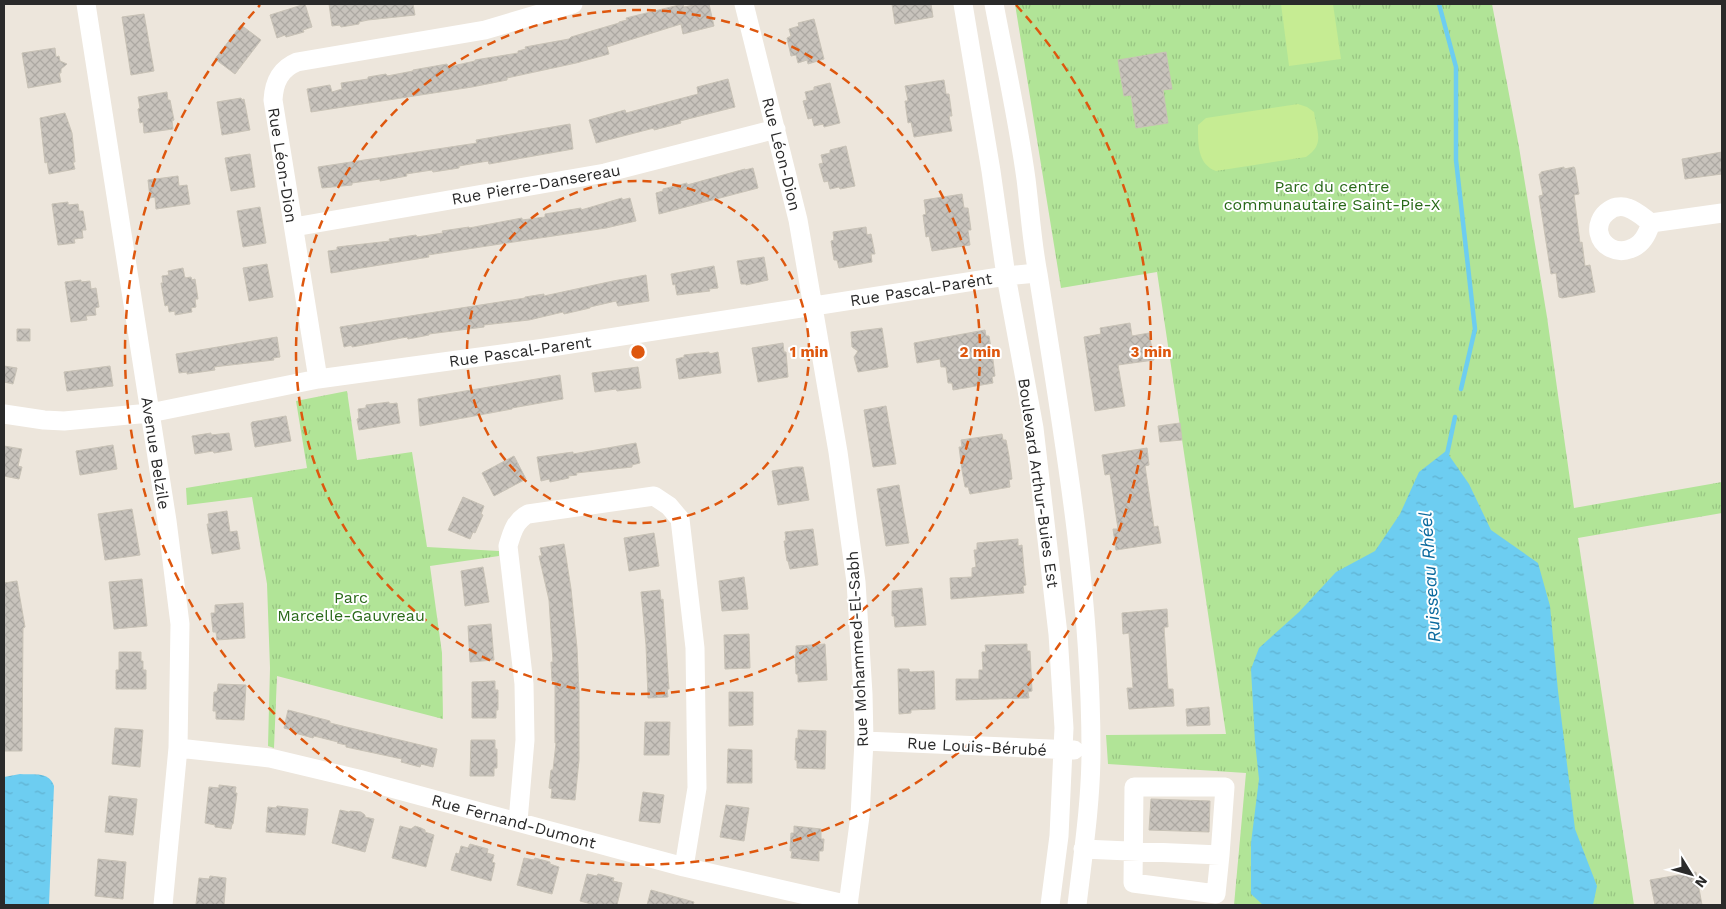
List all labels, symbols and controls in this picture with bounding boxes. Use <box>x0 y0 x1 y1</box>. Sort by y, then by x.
street label: Rue Léon-Dion <box>758 95 805 213</box>
street label: Rue Léon-Dion <box>264 106 301 224</box>
street label: Rue Pierre-Dansereau <box>450 160 622 209</box>
park label: Parc du centre communautaire Saint-Pie-X <box>1224 177 1441 214</box>
street label: Rue Pascal-Parent <box>849 269 994 310</box>
street label: Rue Pascal-Parent <box>448 332 593 371</box>
centre of rings <box>629 343 647 361</box>
text: 1 min <box>790 343 828 361</box>
text: 2 min <box>959 343 1001 361</box>
text: 3 min <box>1131 343 1171 361</box>
street label: Boulevard Arthur-Buies Est <box>1014 377 1063 590</box>
street label: Avenue Belzile <box>137 396 174 511</box>
water label: Ruisseau Rhéel <box>1414 511 1445 643</box>
street label: Rue Mohammed-El-Sabh <box>843 550 872 748</box>
park label: Parc Marcelle-Gauvreau <box>277 588 425 625</box>
street label: Rue Louis-Bérubé <box>907 733 1047 760</box>
street label: Rue Fernand-Dumont <box>430 790 598 853</box>
north arrow <box>1666 849 1716 899</box>
text: N <box>1692 873 1711 891</box>

